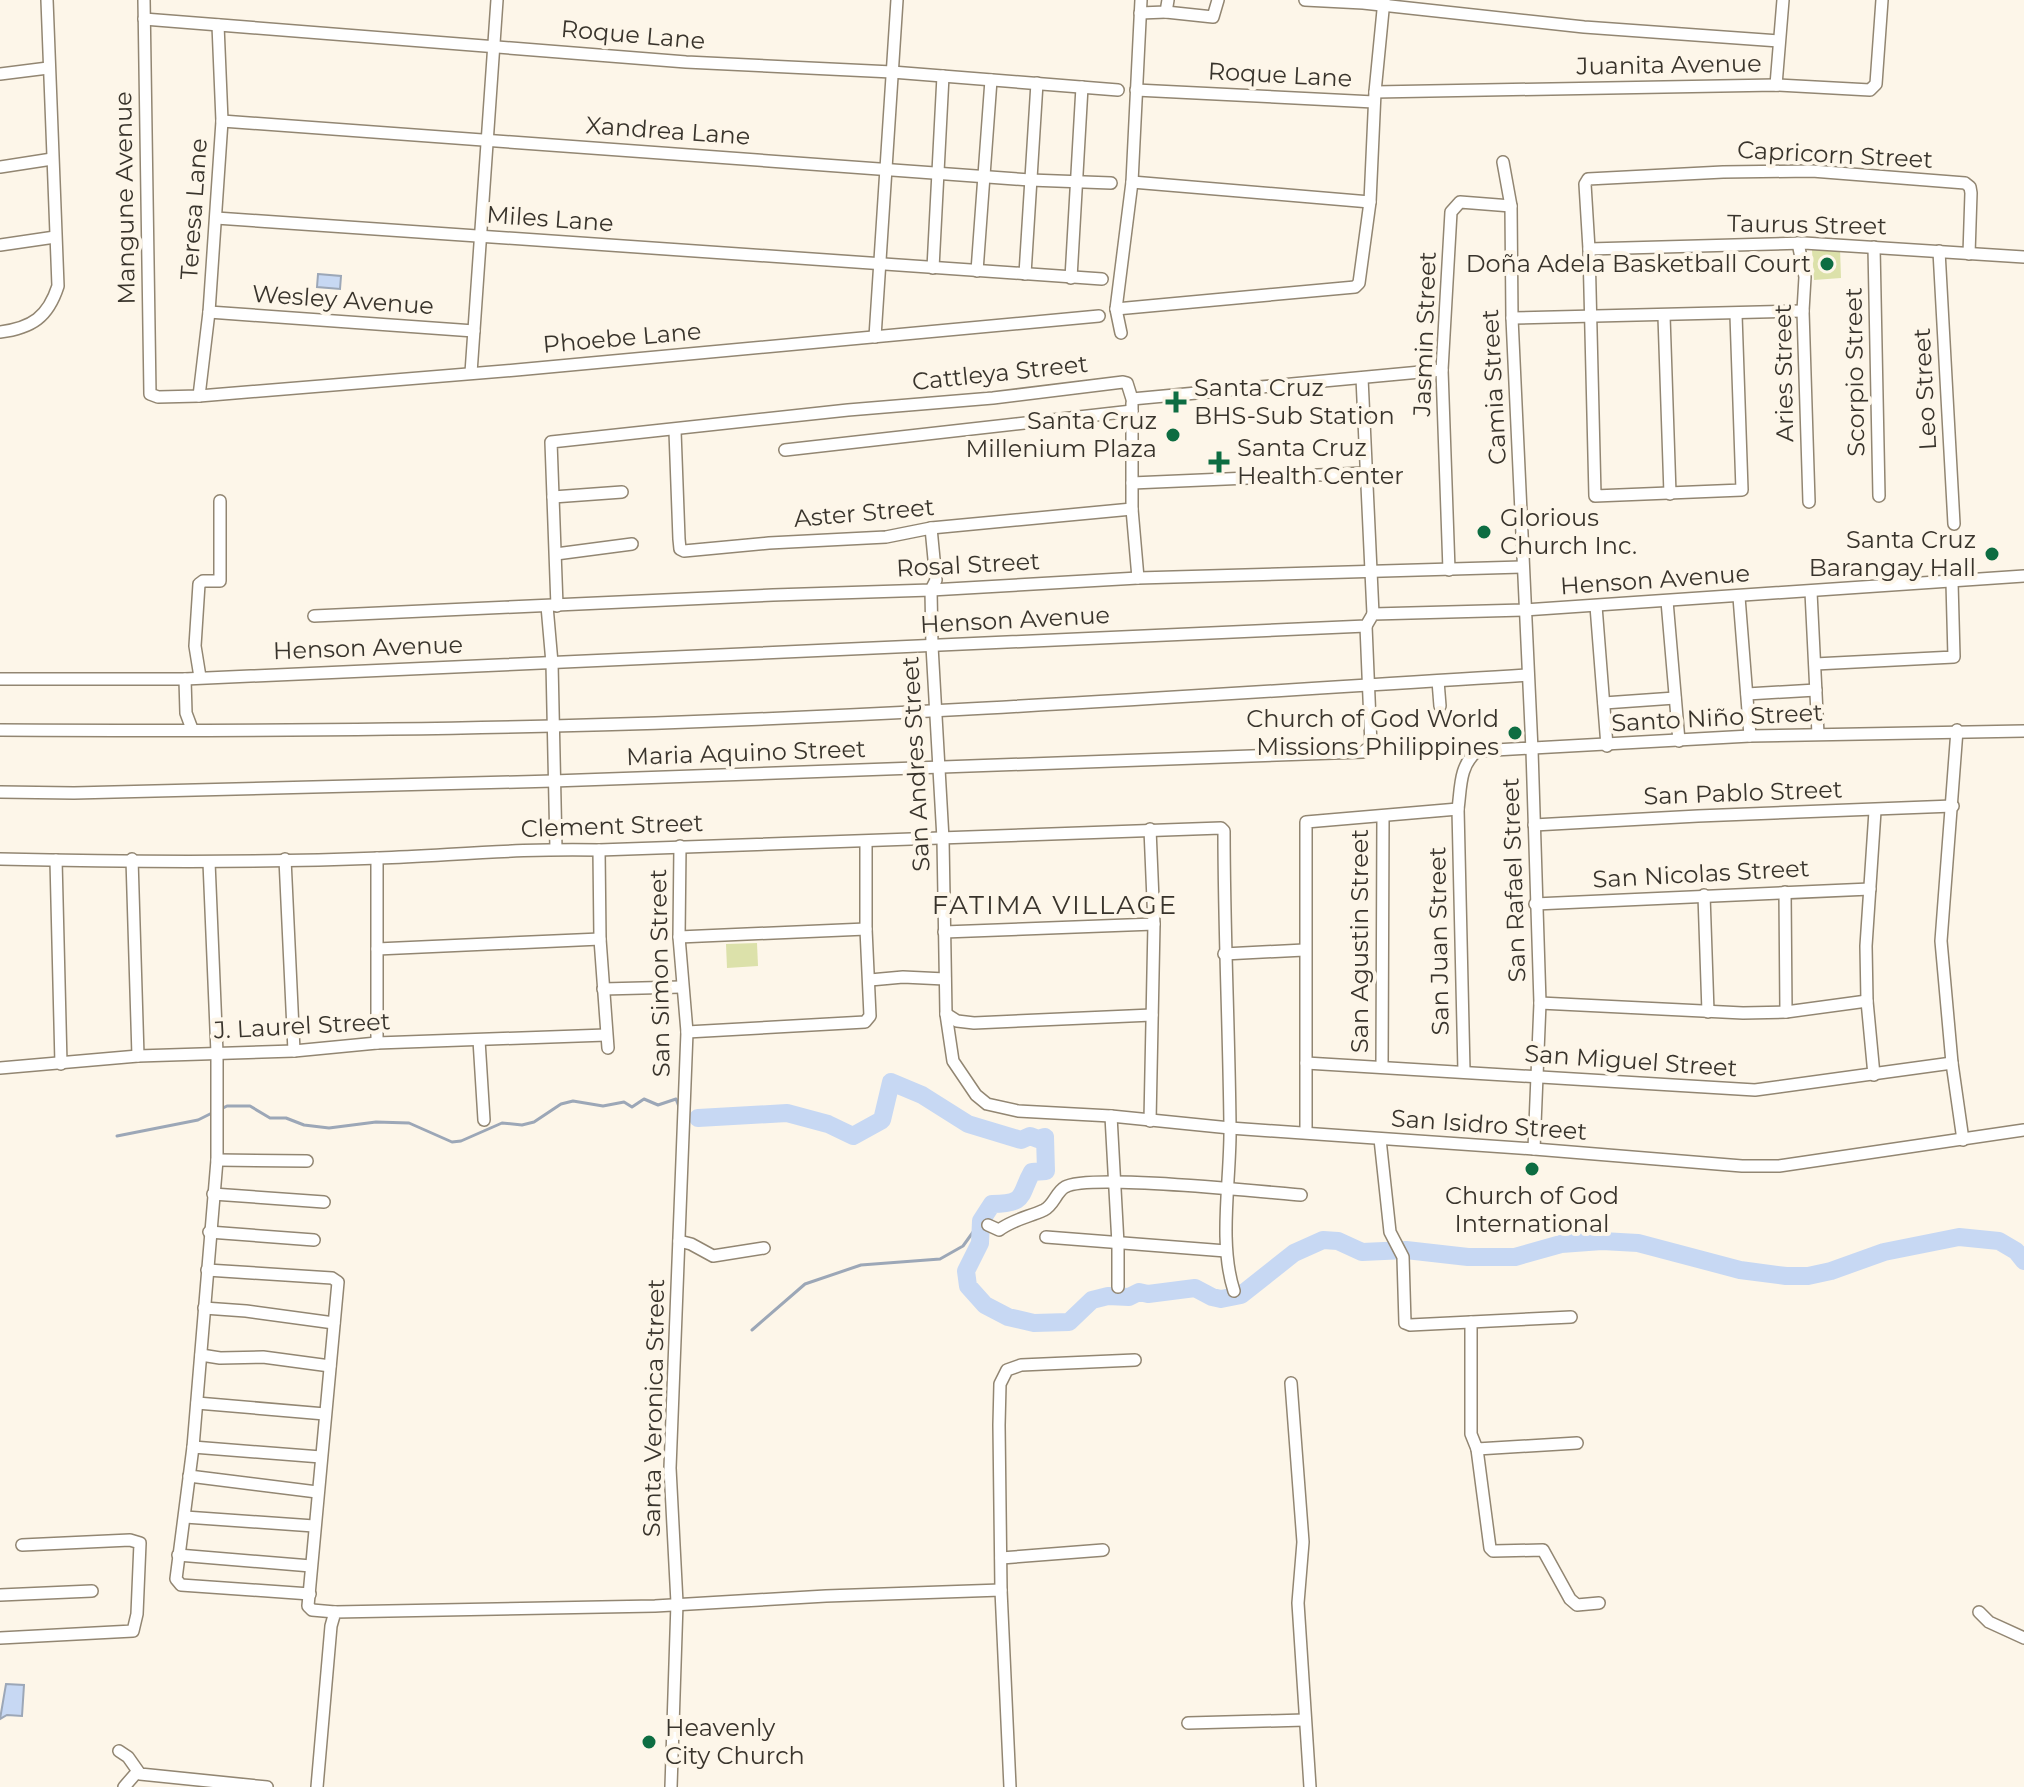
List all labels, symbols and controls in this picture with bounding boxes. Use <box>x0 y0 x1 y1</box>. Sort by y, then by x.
street label: Roque Lane <box>560 14 706 55</box>
street label: Juanita Avenue <box>1575 48 1762 81</box>
street label: Roque Lane <box>1207 56 1353 93</box>
street label: Mangune Avenue <box>108 91 141 305</box>
street label: Xandrea Lane <box>585 110 751 151</box>
street label: Capricorn Street <box>1736 135 1934 174</box>
street label: Teresa Lane <box>174 137 213 281</box>
street label: Miles Lane <box>486 200 615 237</box>
street label: Taurus Street <box>1727 209 1887 240</box>
place label: Doña Adela Basketball Court <box>1466 249 1811 278</box>
street label: Jasmin Street <box>1407 251 1442 418</box>
marker: Doña Adela Basketball Court <box>1818 255 1836 273</box>
street label: Wesley Avenue <box>251 279 435 320</box>
street label: Scorpio Street <box>1839 287 1870 457</box>
street label: Aries Street <box>1768 303 1799 442</box>
street label: Camia Street <box>1475 308 1512 466</box>
street label: Phoebe Lane <box>541 316 702 359</box>
street label: Leo Street <box>1907 327 1942 451</box>
street label: Cattleya Street <box>911 349 1089 396</box>
place label: Santa Cruz BHS-Sub Station <box>1194 373 1395 430</box>
marker: Santa Cruz BHS-Sub Station <box>1165 391 1187 413</box>
place label: Santa Cruz Millenium Plaza <box>965 406 1157 463</box>
marker: Santa Cruz Millenium Plaza <box>1164 426 1182 444</box>
place label: Santa Cruz Health Center <box>1237 433 1404 490</box>
marker: Santa Cruz Health Center <box>1208 451 1230 473</box>
street label: Aster Street <box>792 492 936 533</box>
place label: Glorious Church Inc. <box>1500 503 1637 560</box>
marker: Glorious Church Inc. <box>1475 523 1493 541</box>
place label: Santa Cruz Barangay Hall <box>1809 525 1976 582</box>
marker: Santa Cruz Barangay Hall <box>1983 545 2001 563</box>
street label: Rosal Street <box>896 546 1041 583</box>
street label: Henson Avenue <box>1559 558 1751 601</box>
street label: Henson Avenue <box>919 600 1111 639</box>
street label: Henson Avenue <box>272 630 463 665</box>
street label: San Andres Street <box>895 655 936 872</box>
street label: Santo Niño Street <box>1610 697 1824 738</box>
place label: Church of God World Missions Philippines <box>1246 704 1499 761</box>
marker: Church of God World Missions Philippines <box>1506 724 1524 742</box>
street label: Maria Aquino Street <box>626 734 866 771</box>
street label: San Pablo Street <box>1643 775 1843 810</box>
street label: San Rafael Street <box>1495 777 1532 983</box>
street label: Clement Street <box>520 808 704 843</box>
street label: San Agustin Street <box>1345 829 1374 1053</box>
street label: San Juan Street <box>1422 846 1455 1036</box>
street label: San Nicolas Street <box>1592 853 1810 894</box>
street label: San Simon Street <box>643 868 676 1077</box>
district label: FATIMA VILLAGE <box>932 889 1178 921</box>
street label: J. Laurel Street <box>212 1006 391 1045</box>
street label: San Miguel Street <box>1524 1039 1739 1082</box>
street label: San Isidro Street <box>1390 1103 1588 1146</box>
marker: Church of God International <box>1523 1160 1541 1178</box>
place label: Church of God International <box>1445 1181 1619 1238</box>
street label: Santa Veronica Street <box>637 1278 670 1537</box>
place label: Heavenly City Church <box>665 1713 805 1770</box>
marker: Heavenly City Church <box>640 1733 658 1751</box>

